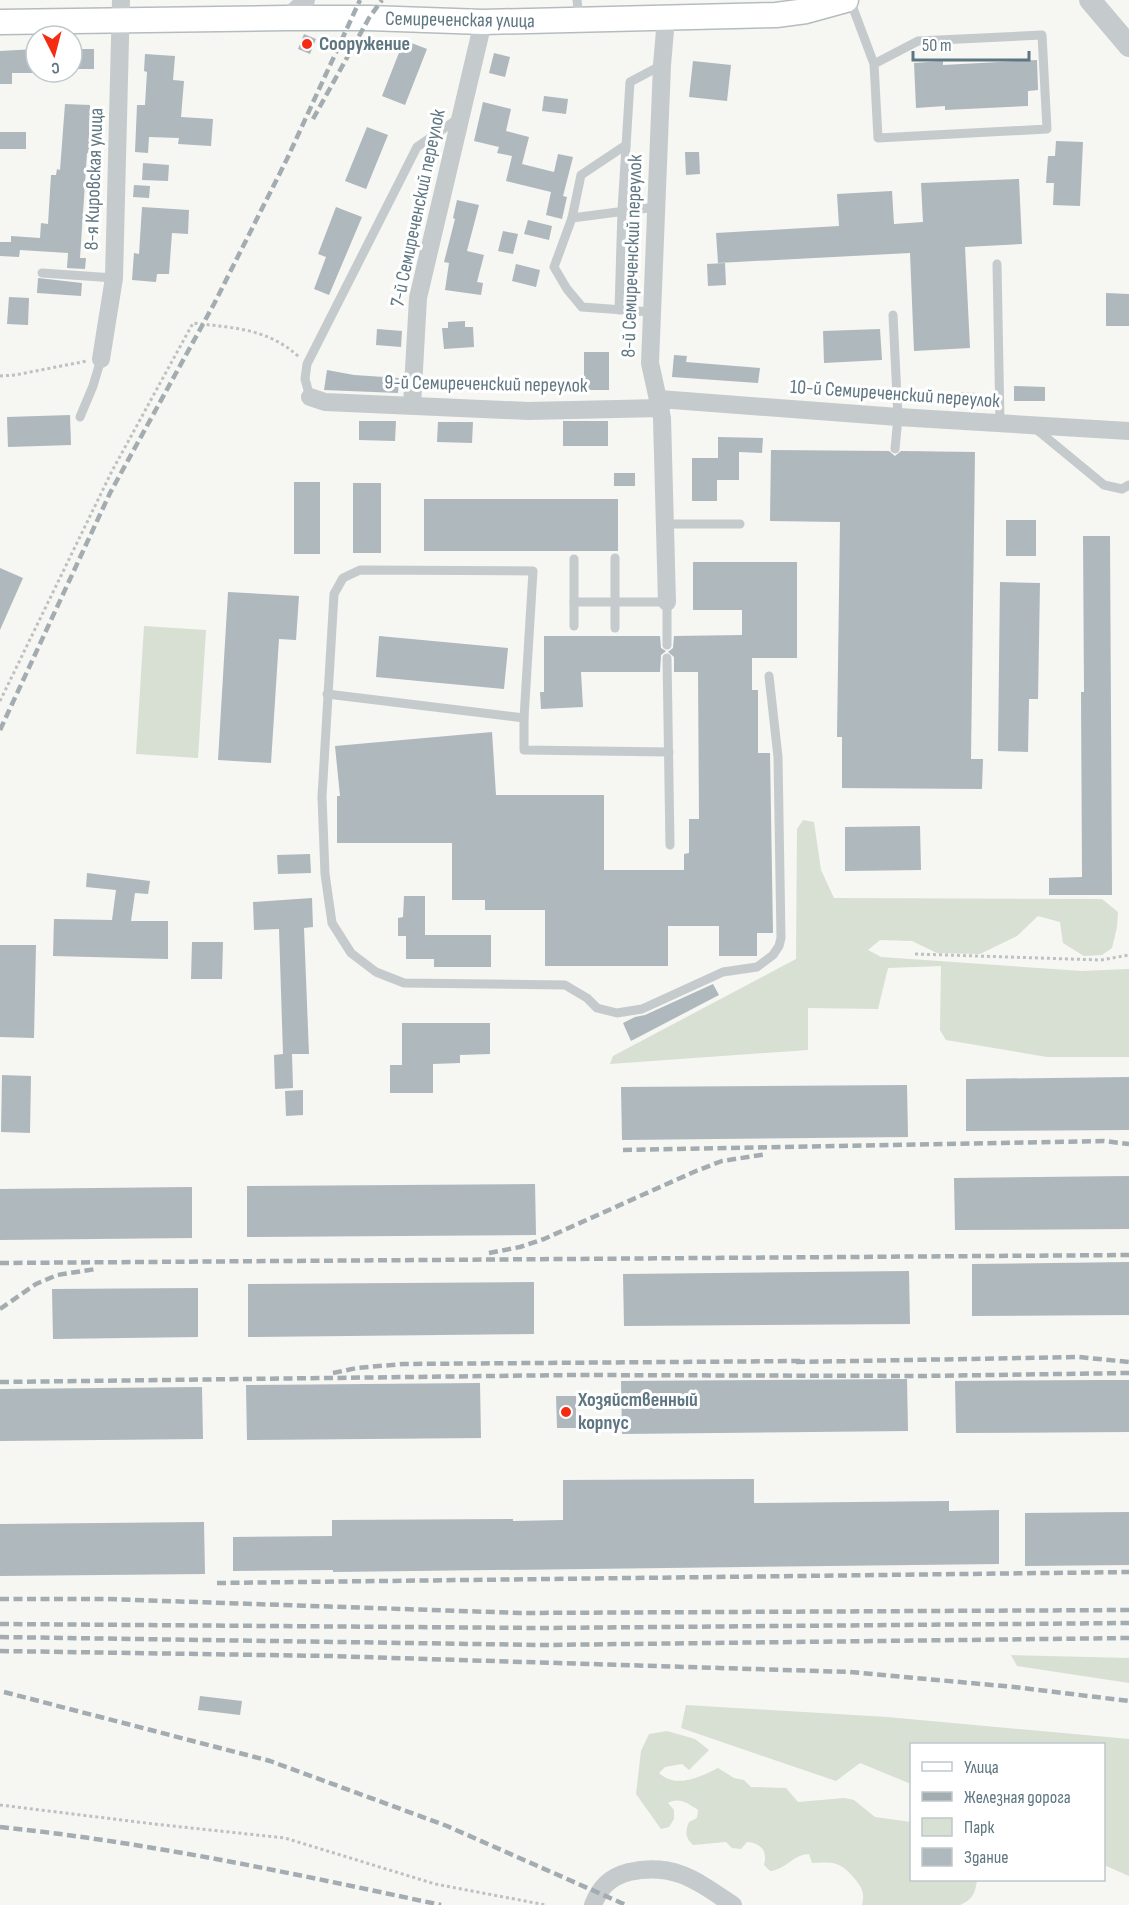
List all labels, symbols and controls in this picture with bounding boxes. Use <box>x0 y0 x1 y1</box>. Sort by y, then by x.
street label: Семиреченская улица <box>385 7 535 33</box>
north arrow <box>24 24 84 84</box>
scale bar <box>913 24 1028 62</box>
place label: Сооружение <box>319 32 410 56</box>
text: 50 m <box>922 35 952 56</box>
marker: Сооружение <box>300 37 314 51</box>
text: С <box>50 58 60 77</box>
street label: 8-я Кировская улица <box>80 107 108 251</box>
street label: 7-й Семиреченский переулок <box>385 107 451 309</box>
street label: 8-й Семиреченский переулок <box>616 154 648 358</box>
street label: 9-й Семиреченский переулок <box>384 370 588 398</box>
street label: 10-й Семиреченский переулок <box>789 375 1001 413</box>
place label: Хозяйственный корпус <box>577 1388 698 1435</box>
marker: Хозяйственный корпус <box>559 1405 573 1419</box>
legend <box>910 1743 1105 1881</box>
text: Улица <box>964 1757 999 1778</box>
text: Железная дорога <box>964 1787 1071 1808</box>
text: Парк <box>964 1817 995 1838</box>
text: Здание <box>964 1847 1009 1868</box>

